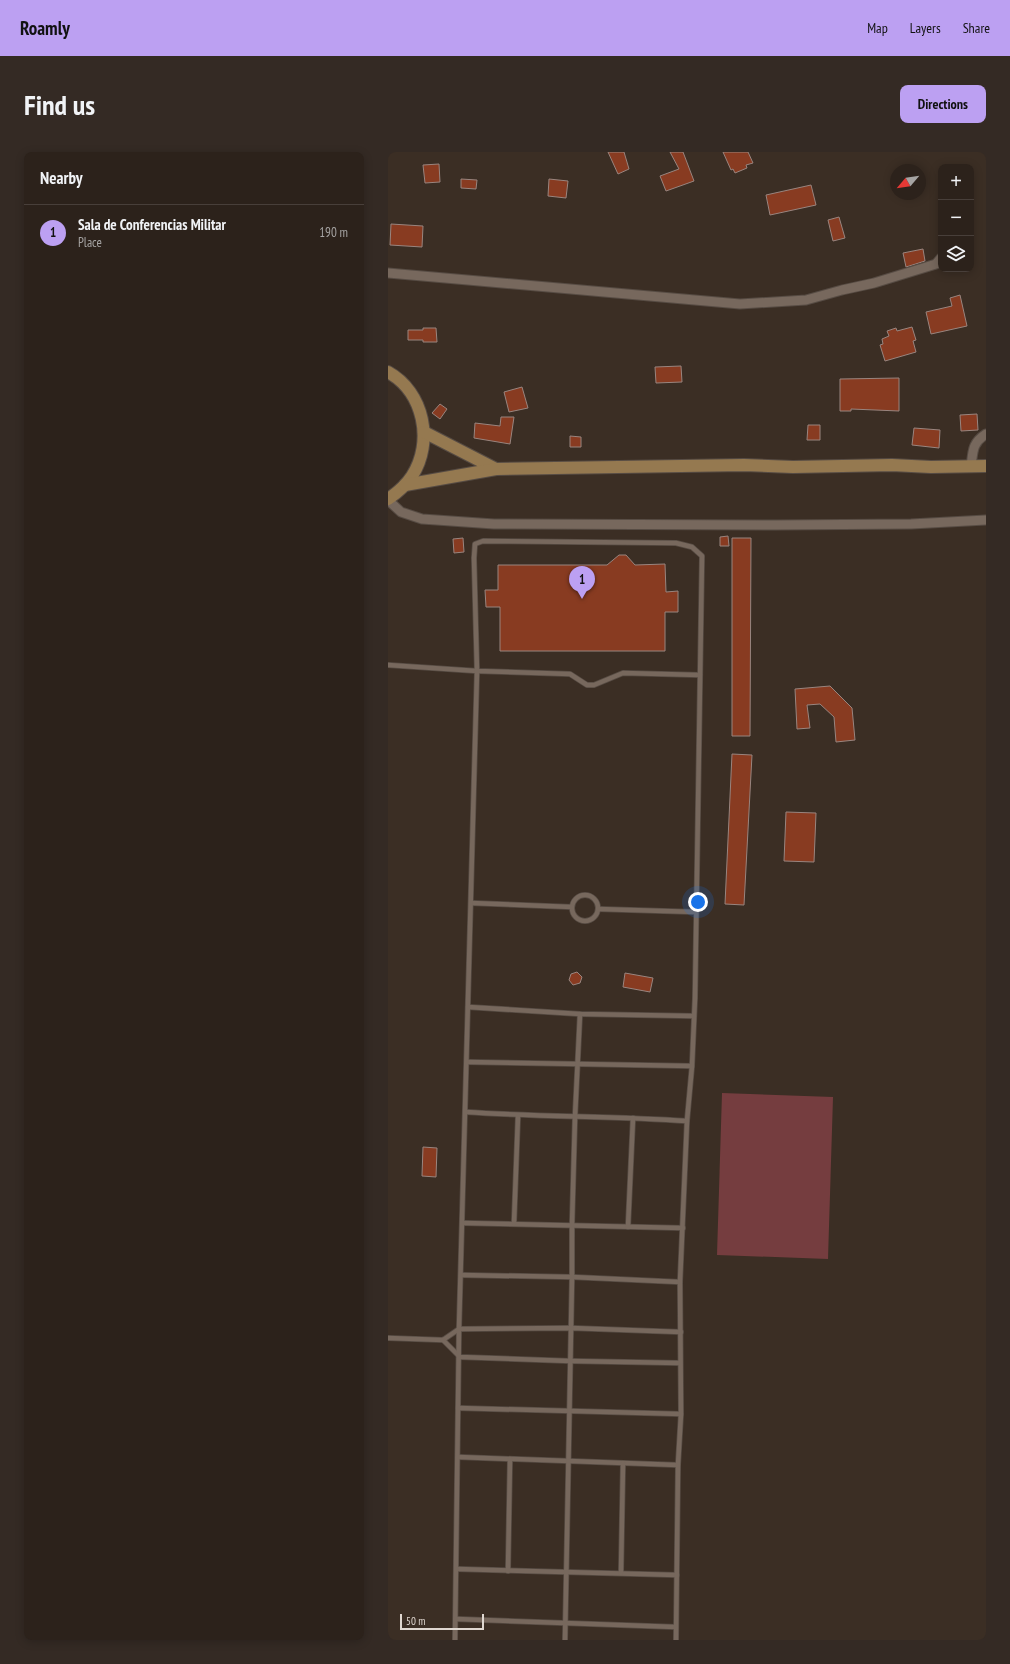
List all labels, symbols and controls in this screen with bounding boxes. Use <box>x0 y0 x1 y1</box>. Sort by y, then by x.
text: Roamly <box>20 16 70 40</box>
text: Map <box>867 19 888 37</box>
text: Layers <box>910 19 941 37</box>
text: Share <box>963 19 990 37</box>
button: Directions <box>900 85 986 123</box>
text: Find us <box>24 86 95 123</box>
north arrow <box>890 164 926 200</box>
map controls <box>938 164 974 272</box>
button: + <box>938 164 974 200</box>
text: Nearby <box>40 167 83 189</box>
button: − <box>938 200 974 236</box>
text: Sala de Conferencias Militar <box>78 215 226 234</box>
text: 1 <box>50 224 56 241</box>
text: 190 m <box>319 224 348 241</box>
text: Place <box>78 234 102 251</box>
button: layers <box>938 236 974 272</box>
pin: 1 <box>569 566 595 599</box>
your location <box>688 892 708 912</box>
scale bar <box>400 1612 484 1631</box>
text: 50 m <box>406 1614 425 1628</box>

